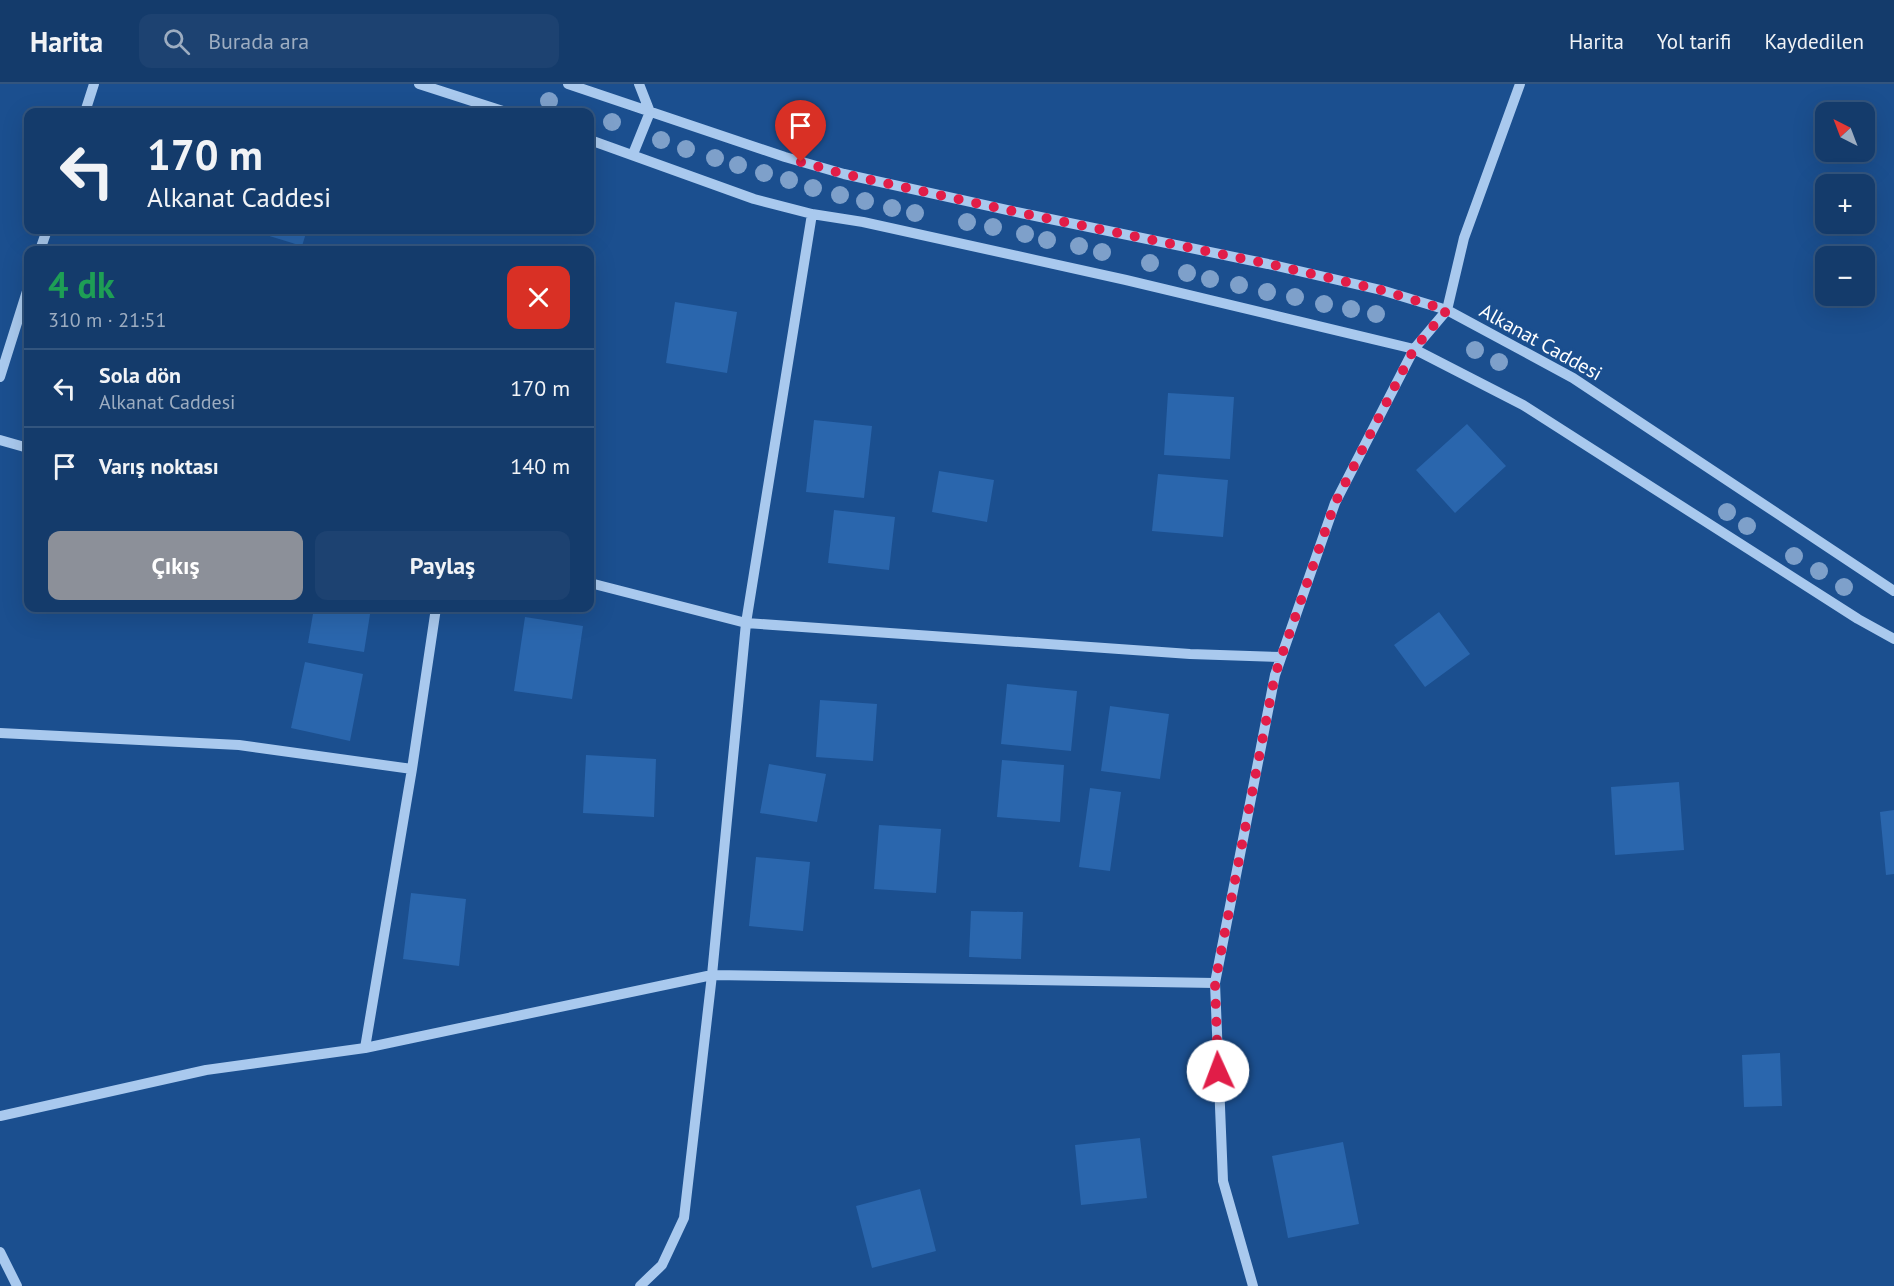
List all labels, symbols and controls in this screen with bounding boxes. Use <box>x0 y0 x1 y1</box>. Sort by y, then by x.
search box <box>139 14 559 68</box>
text: Harita <box>30 23 103 60</box>
icon: search <box>160 25 193 58</box>
text: Burada ara <box>208 27 309 55</box>
text: Harita <box>1569 28 1624 55</box>
text: Yol tarifi <box>1657 28 1731 55</box>
text: Kaydedilen <box>1764 28 1864 55</box>
pin <box>775 100 826 162</box>
north arrow <box>1815 102 1875 162</box>
map controls <box>1815 102 1875 306</box>
icon: arrive <box>784 109 817 142</box>
text: 170 m <box>147 127 263 182</box>
icon: left <box>48 132 126 210</box>
button: + <box>1815 174 1875 234</box>
text: Alkanat Caddesi <box>147 180 331 214</box>
button: − <box>1815 246 1875 306</box>
text: 4 dk <box>48 261 115 308</box>
button: close <box>507 266 570 329</box>
street label: Alkanat Caddesi <box>1475 298 1607 386</box>
text: 310 m · 21:51 <box>48 307 166 333</box>
text: Sola dön <box>99 361 181 389</box>
icon: left <box>48 372 81 405</box>
text: 170 m <box>510 374 570 402</box>
text: Alkanat Caddesi <box>99 389 235 415</box>
icon: arrive <box>48 450 81 483</box>
text: Varış noktası <box>99 452 219 480</box>
text: 140 m <box>510 452 570 480</box>
button: Çıkış <box>48 531 303 600</box>
button: Paylaş <box>315 531 570 600</box>
position arrow <box>1186 1039 1250 1103</box>

